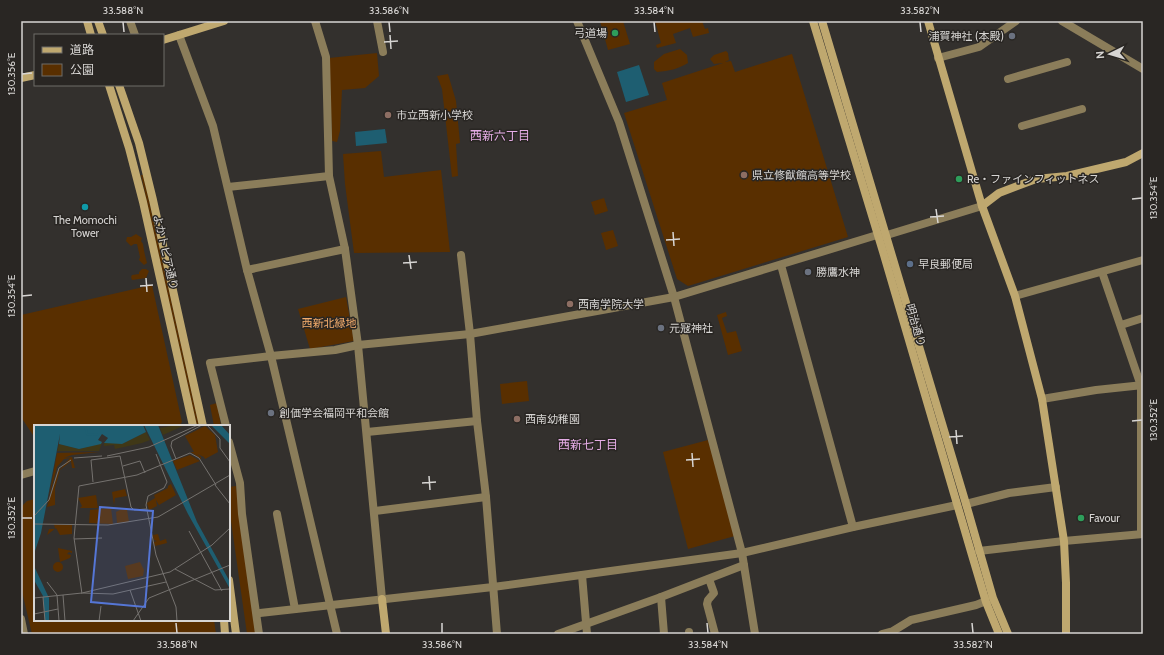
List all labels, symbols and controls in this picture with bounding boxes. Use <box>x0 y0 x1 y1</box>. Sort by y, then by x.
text: 33.588°N <box>103 4 143 17</box>
text: 33.586°N <box>369 4 409 17</box>
text: 33.584°N <box>634 4 674 17</box>
text: 33.582°N <box>900 4 940 17</box>
place label: 弓道場 <box>574 26 607 40</box>
marker: 弓道場 <box>610 28 620 38</box>
place label: 浦賀神社 (本殿) <box>929 29 1004 43</box>
marker: 浦賀神社 (本殿) <box>1007 31 1017 41</box>
legend <box>34 34 164 86</box>
north arrow <box>1090 34 1130 74</box>
text: 道路 <box>70 42 94 57</box>
text: N <box>1093 50 1107 59</box>
text: 130.356°E <box>5 52 18 95</box>
text: 公園 <box>70 62 94 77</box>
place label: 市立西新小学校 <box>396 108 473 122</box>
marker: 市立西新小学校 <box>383 110 393 120</box>
district label: 西新六丁目 <box>470 128 530 143</box>
place label: 県立修猷館高等学校 <box>752 168 851 182</box>
marker: 県立修猷館高等学校 <box>739 170 749 180</box>
place label: Re・ファインフィットネス <box>967 172 1100 186</box>
marker: Re・ファインフィットネス <box>954 174 964 184</box>
text: 130.354°E <box>1147 176 1160 219</box>
marker: The Momochi Tower <box>80 202 90 212</box>
place label: The Momochi Tower <box>53 213 117 240</box>
street label: よかトピア通り <box>151 213 181 291</box>
place label: 早良郵便局 <box>918 257 973 271</box>
marker: 早良郵便局 <box>905 259 915 269</box>
place label: 勝鷹水神 <box>816 265 860 279</box>
marker: 勝鷹水神 <box>803 267 813 277</box>
text: 130.354°E <box>5 274 18 317</box>
place label: 西南学院大学 <box>578 297 644 311</box>
marker: 西南学院大学 <box>565 299 575 309</box>
street label: 明治通り <box>903 302 929 348</box>
park label: 西新北緑地 <box>302 316 357 330</box>
place label: 元寇神社 <box>669 321 713 335</box>
marker: 元寇神社 <box>656 323 666 333</box>
text: 130.352°E <box>1147 399 1160 441</box>
place label: 創価学会福岡平和会館 <box>279 406 389 420</box>
marker: 創価学会福岡平和会館 <box>266 408 276 418</box>
place label: 西南幼稚園 <box>525 412 580 426</box>
marker: 西南幼稚園 <box>512 414 522 424</box>
inset map <box>34 425 230 621</box>
district label: 西新七丁目 <box>558 437 618 452</box>
text: 130.352°E <box>5 497 18 539</box>
place label: Favour <box>1089 511 1120 525</box>
marker: Favour <box>1076 513 1086 523</box>
text: 33.588°N <box>157 638 197 651</box>
text: 33.586°N <box>422 638 462 651</box>
text: 33.584°N <box>688 638 728 651</box>
text: 33.582°N <box>953 638 993 651</box>

